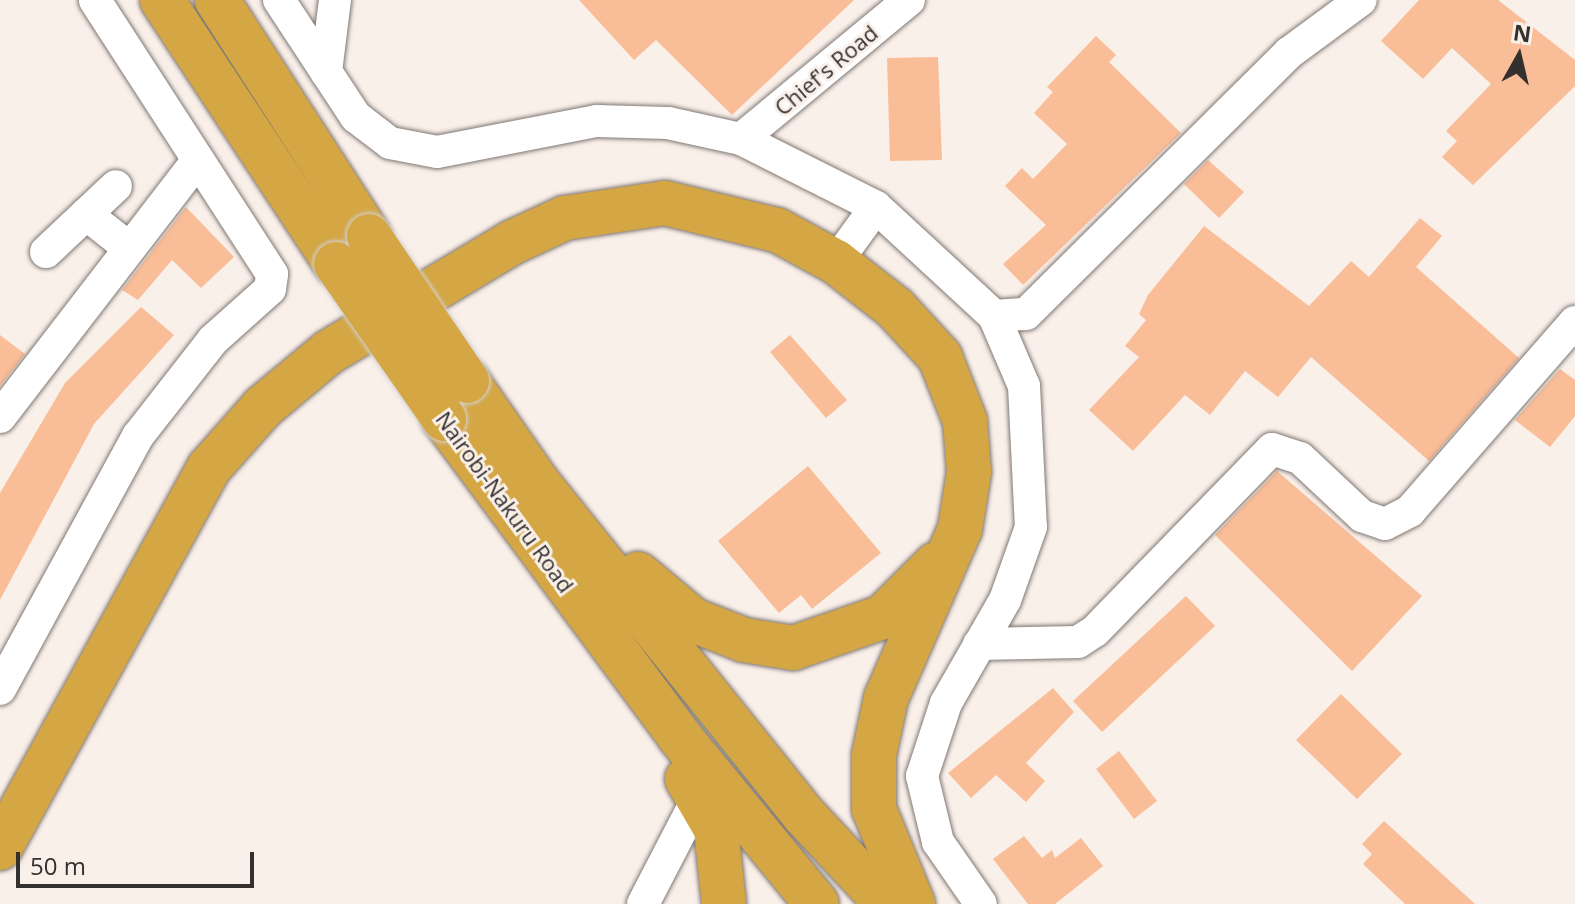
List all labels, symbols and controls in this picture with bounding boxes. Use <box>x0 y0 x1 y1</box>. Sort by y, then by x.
north arrow <box>1479 16 1559 96</box>
text: N <box>1511 16 1533 48</box>
street label: Chief's Road <box>769 19 883 121</box>
street label: Nairobi-Nakuru Road <box>430 406 580 598</box>
scale bar <box>20 836 258 886</box>
text: 50 m <box>30 849 86 882</box>

